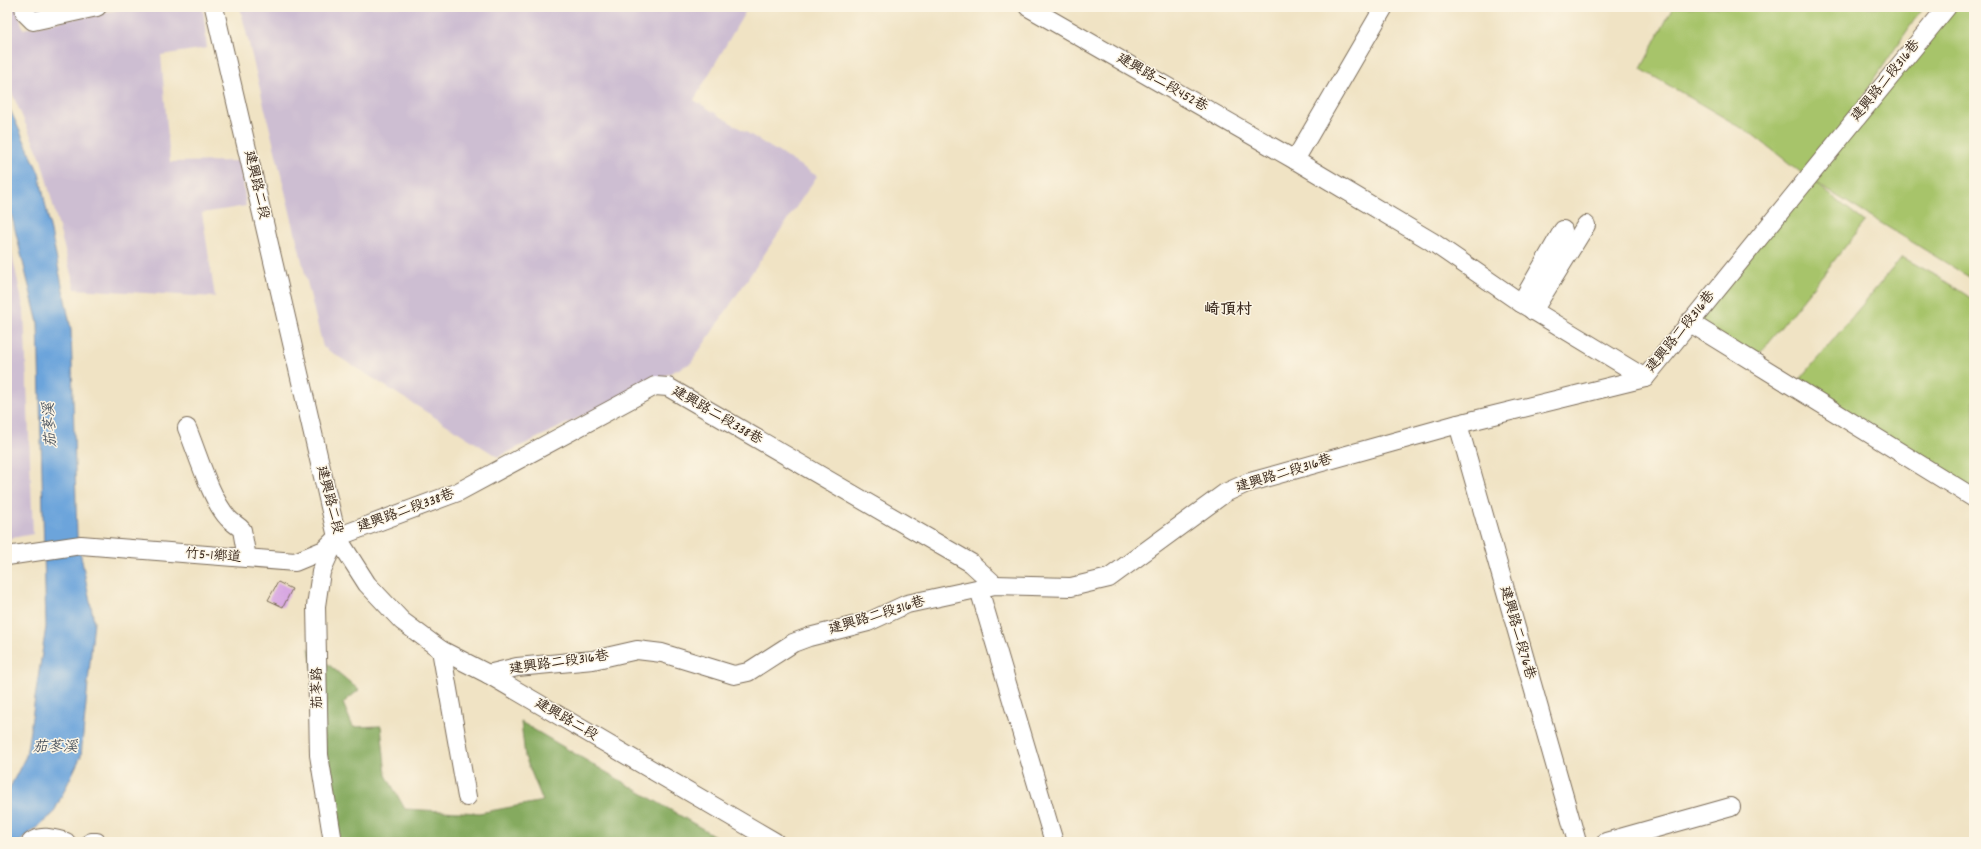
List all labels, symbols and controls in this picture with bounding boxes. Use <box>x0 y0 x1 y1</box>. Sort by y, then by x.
street label: 建興路二段316巷 <box>1847 35 1926 126</box>
street label: 建興路二段452巷 <box>1113 49 1212 118</box>
street label: 建興路二段 <box>238 149 274 221</box>
street label: 建興路二段316巷 <box>1642 286 1721 377</box>
district label: 崎頂村 <box>1204 299 1252 322</box>
street label: 建興路二段338巷 <box>668 382 767 451</box>
water label: 茄苳溪 <box>39 401 63 448</box>
street label: 建興路二段316巷 <box>1233 450 1336 498</box>
street label: 建興路二段 <box>311 464 347 536</box>
street label: 建興路二段338巷 <box>355 484 458 538</box>
street label: 竹5-1鄉道 <box>184 544 242 568</box>
street label: 建興路二段76巷 <box>1494 584 1540 683</box>
street label: 建興路二段316巷 <box>826 592 929 640</box>
street label: 建興路二段316巷 <box>508 646 611 680</box>
street label: 茄苳路 <box>308 667 328 709</box>
street label: 建興路二段 <box>531 694 601 746</box>
water label: 茄苳溪 <box>32 737 78 759</box>

